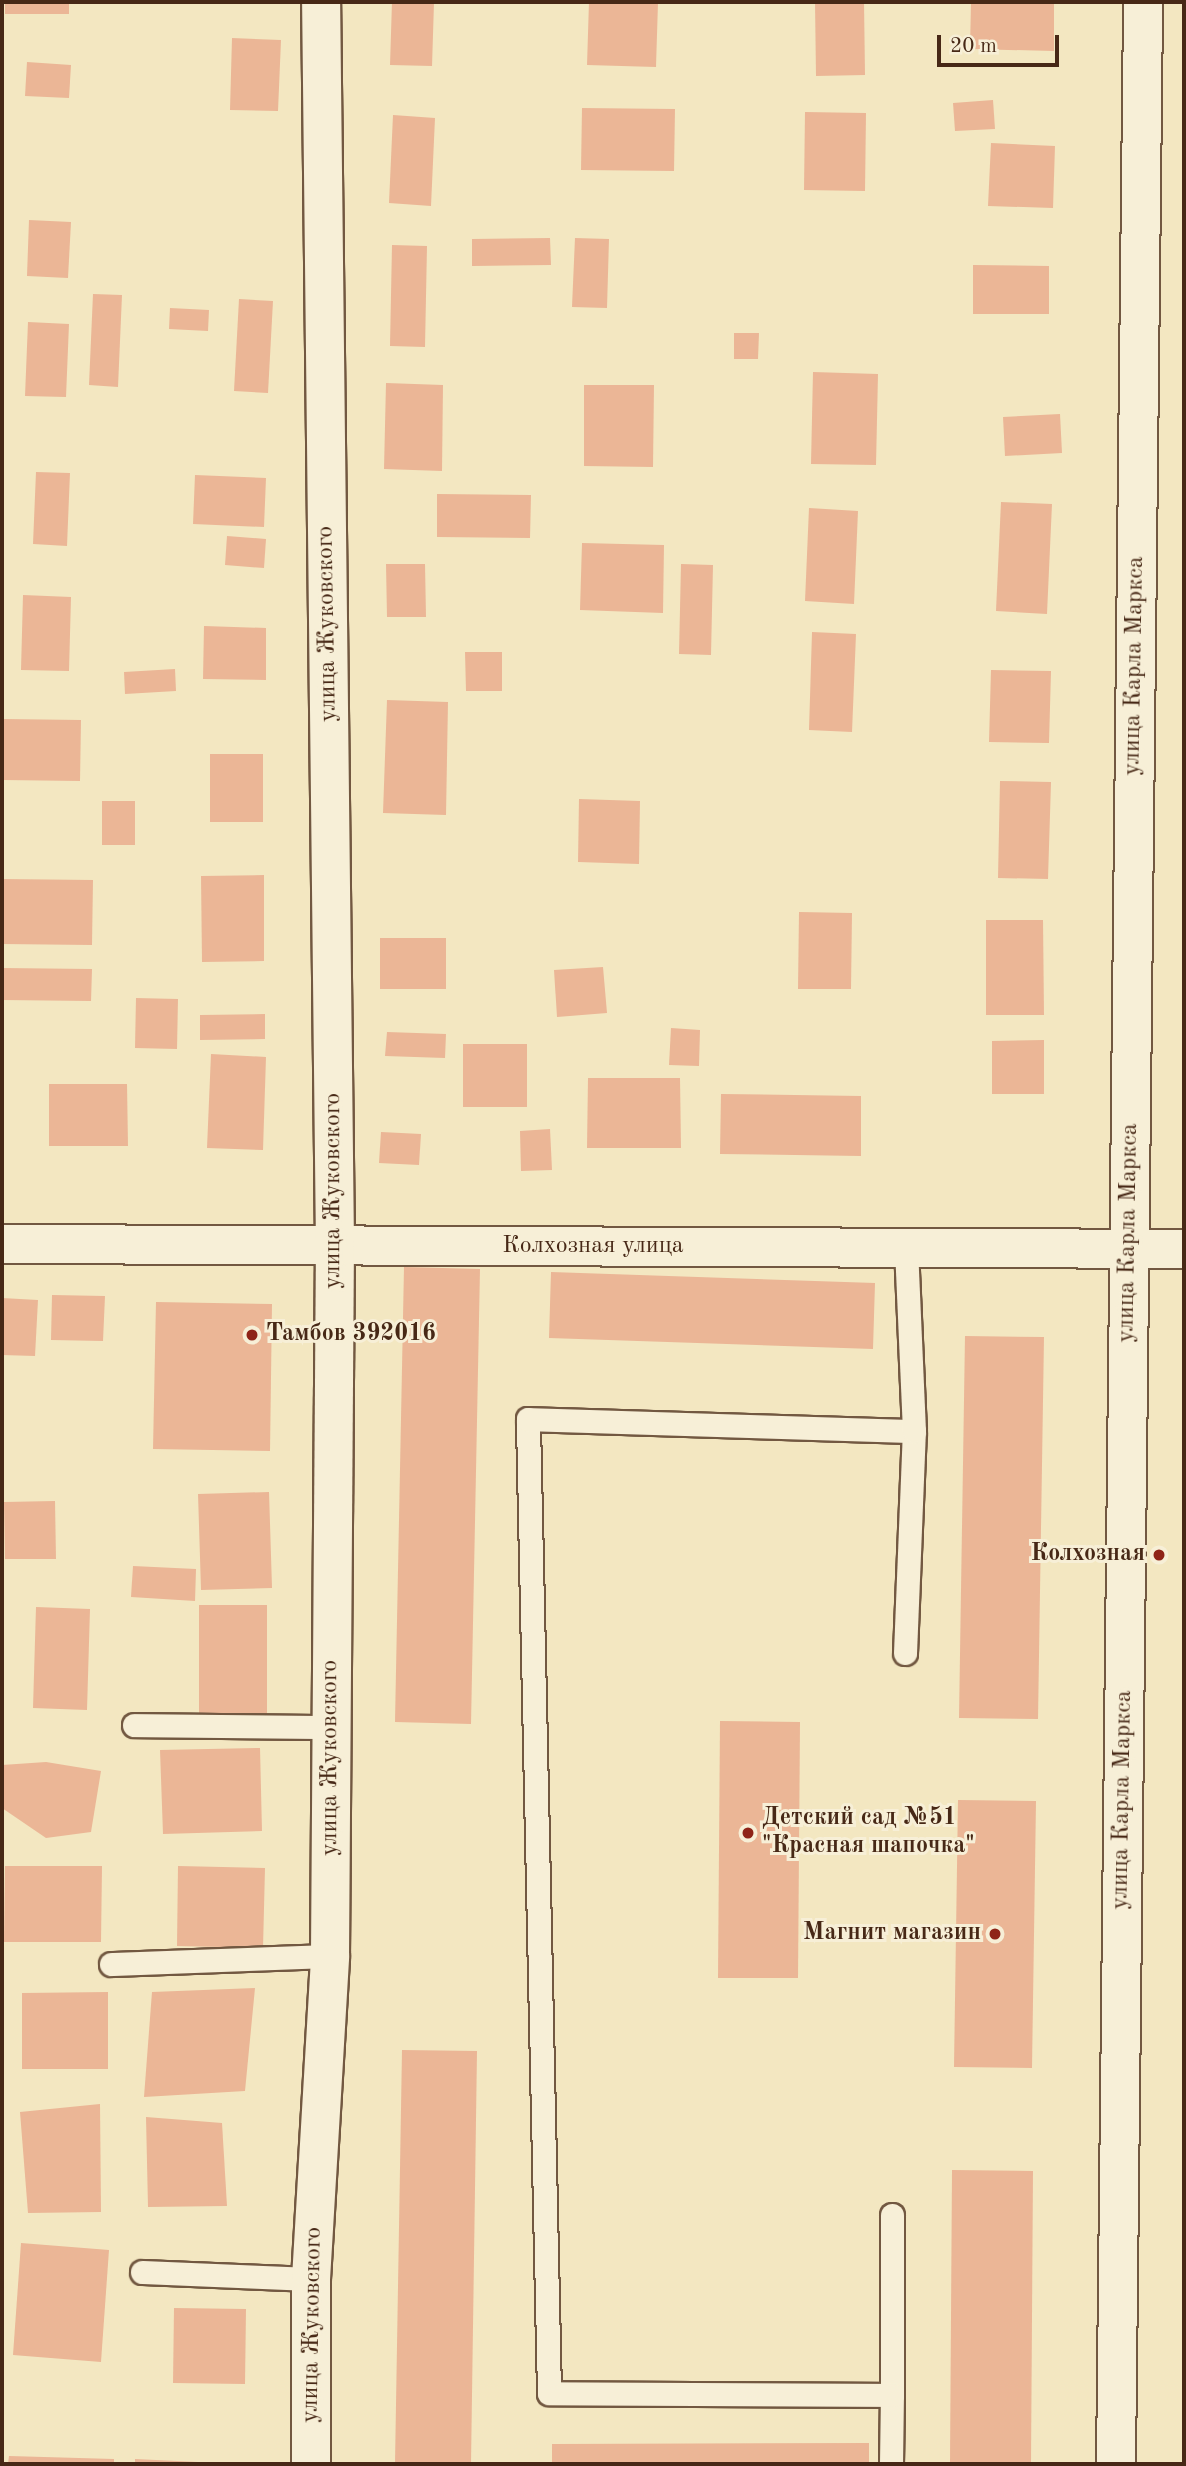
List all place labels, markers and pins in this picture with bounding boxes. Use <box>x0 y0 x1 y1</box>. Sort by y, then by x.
place label: Тамбов 392016 <box>266 1321 436 1349</box>
marker: Тамбов 392016 <box>244 1327 260 1343</box>
place label: Колхозная <box>1031 1541 1145 1569</box>
marker: Колхозная <box>1151 1547 1167 1563</box>
place label: Детский сад №51 "Красная шапочка" <box>762 1805 975 1861</box>
marker: Детский сад №51 "Красная шапочка" <box>740 1825 756 1841</box>
place label: Магнит магазин <box>803 1920 981 1948</box>
marker: Магнит магазин <box>987 1926 1003 1942</box>

